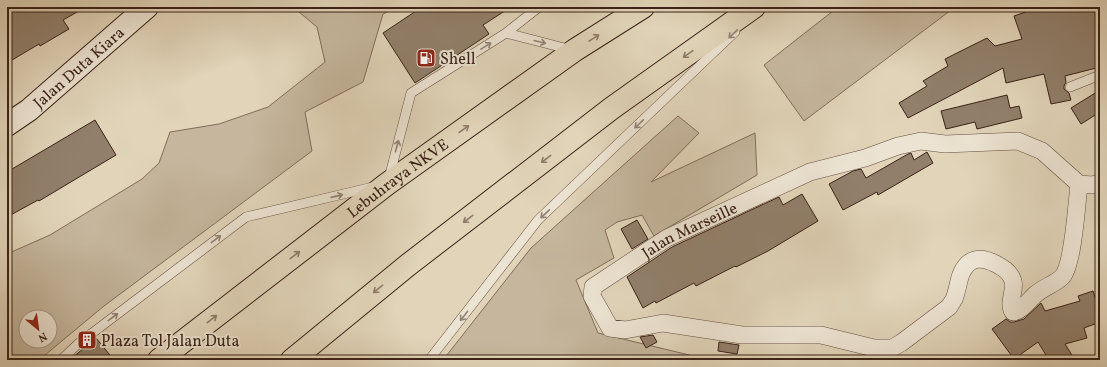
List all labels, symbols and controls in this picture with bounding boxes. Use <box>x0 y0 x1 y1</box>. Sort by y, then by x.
street label: Jalan Duta Kiara <box>29 23 130 114</box>
one-way arrow <box>728 29 738 39</box>
one-way arrow <box>588 34 600 42</box>
one-way arrow <box>534 39 547 46</box>
one-way arrow <box>480 41 492 49</box>
fuel station icon: Shell <box>415 47 437 69</box>
place label: Shell <box>440 49 476 71</box>
one-way arrow <box>683 50 694 58</box>
one-way arrow <box>634 120 644 129</box>
one-way arrow <box>459 125 470 133</box>
street label: Lebuhraya NKVE <box>343 135 454 224</box>
one-way arrow <box>394 140 401 153</box>
one-way arrow <box>541 155 552 163</box>
one-way arrow <box>330 191 343 199</box>
street label: Jalan Marseille <box>638 198 741 265</box>
one-way arrow <box>540 209 550 219</box>
one-way arrow <box>462 215 473 224</box>
one-way arrow <box>211 235 222 243</box>
one-way arrow <box>289 251 300 260</box>
one-way arrow <box>372 285 383 294</box>
north arrow <box>18 309 58 349</box>
one-way arrow <box>460 310 469 321</box>
one-way arrow <box>107 313 118 322</box>
one-way arrow <box>207 315 218 323</box>
text: N <box>35 328 49 345</box>
building icon: Plaza Tol Jalan Duta <box>76 329 98 351</box>
place label: Plaza Tol Jalan Duta <box>101 331 239 353</box>

